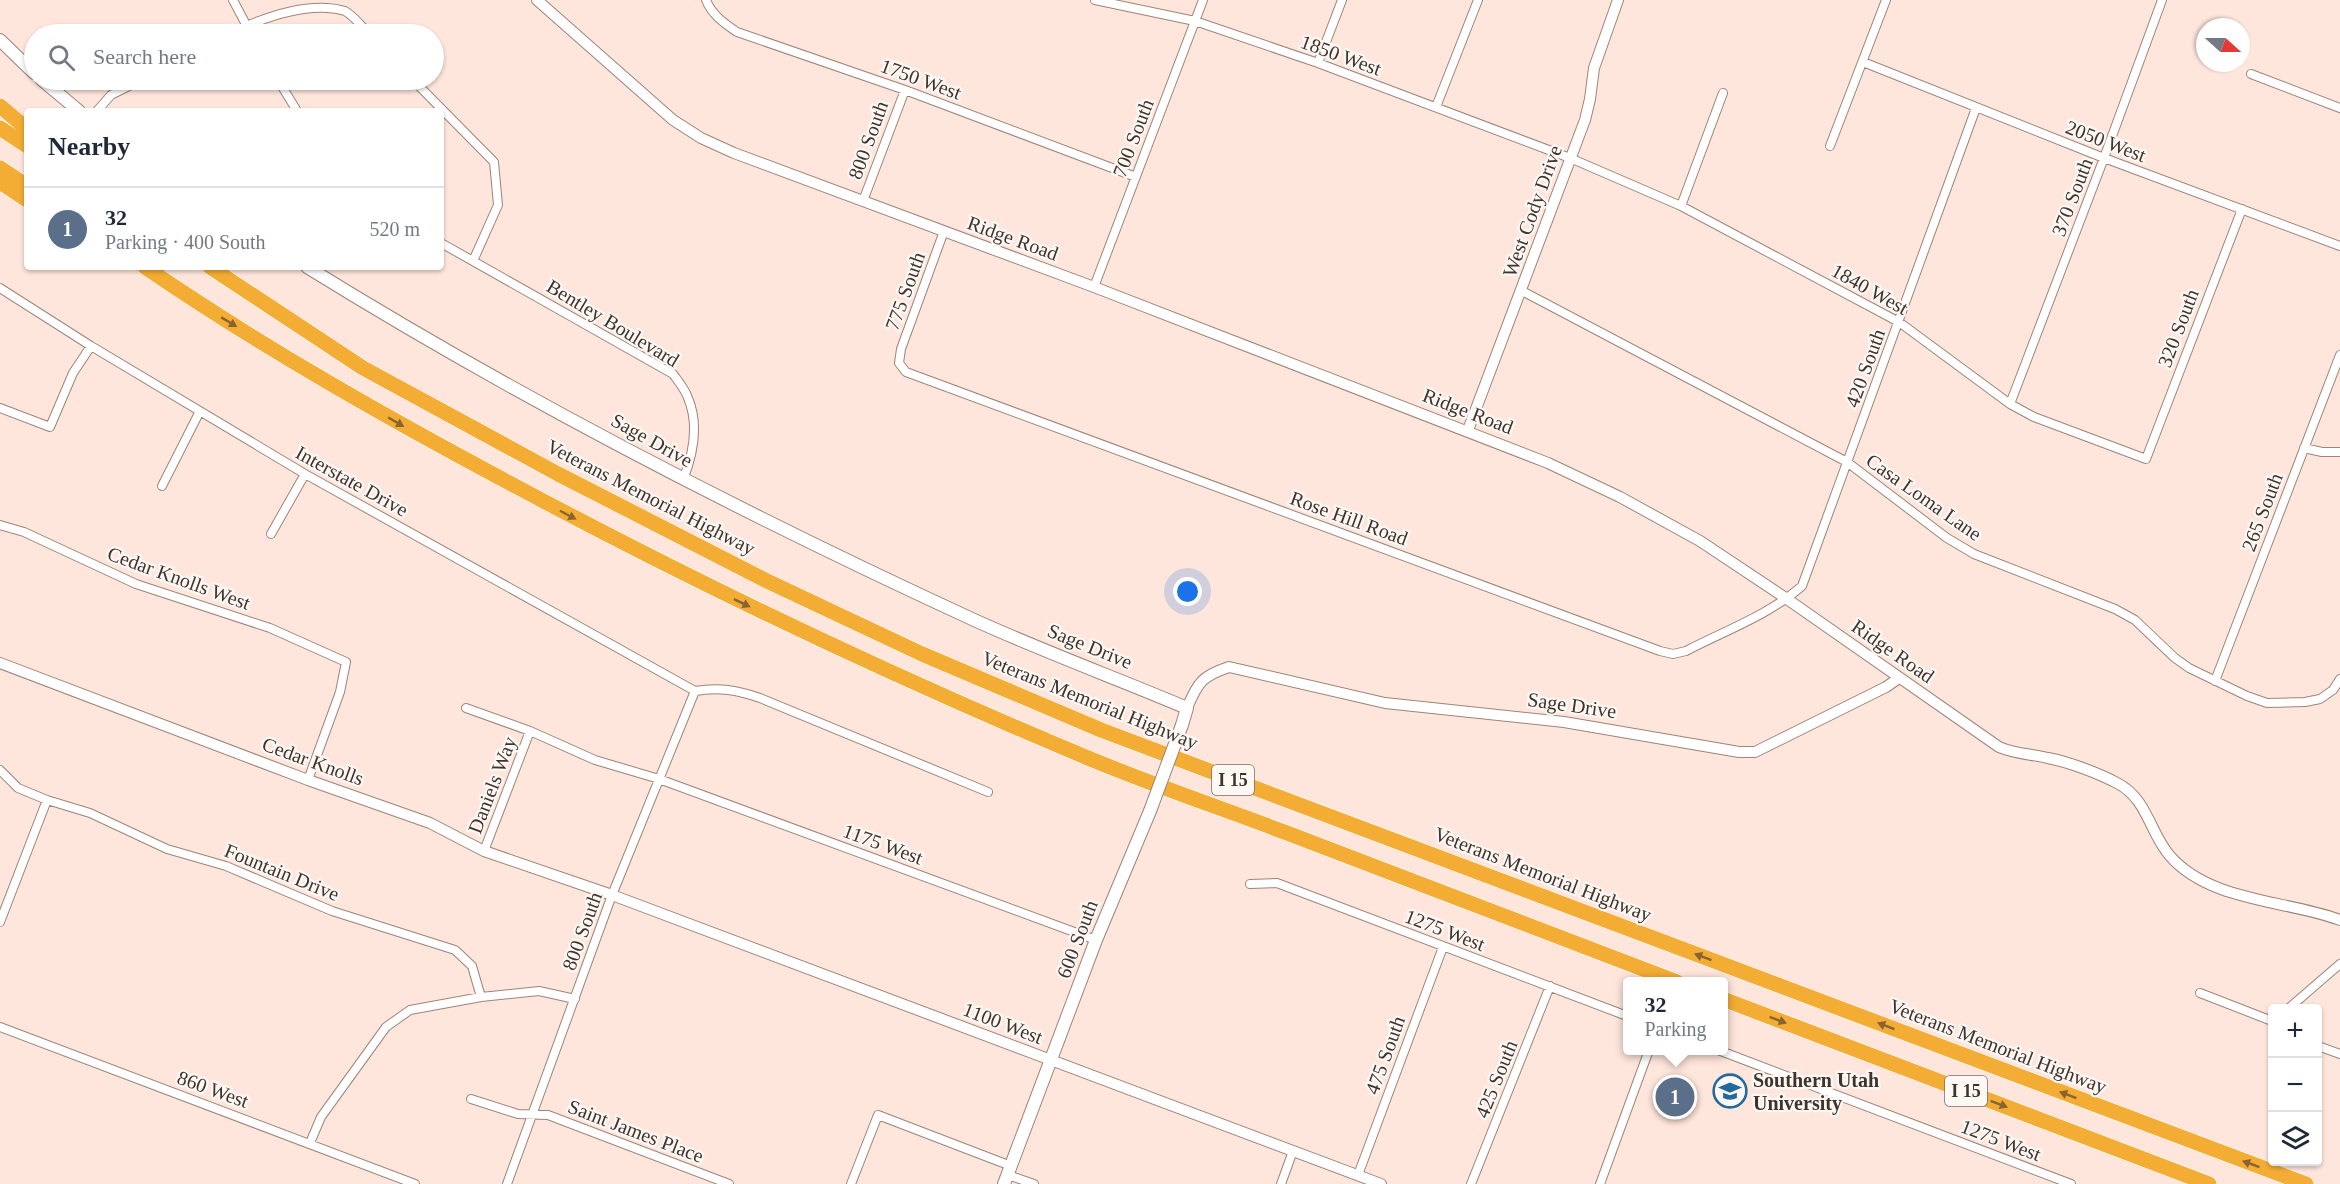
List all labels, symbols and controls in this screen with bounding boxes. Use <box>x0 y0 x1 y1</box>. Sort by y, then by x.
north arrow <box>2196 18 2250 72</box>
search box <box>24 24 444 90</box>
street label: 1850 West <box>1298 30 1385 80</box>
icon: search <box>45 41 78 74</box>
text: Search here <box>93 44 196 69</box>
street label: 1750 West <box>878 54 965 104</box>
street label: 700 South <box>1108 96 1158 180</box>
street label: 800 South <box>844 98 892 182</box>
street label: 2050 West <box>2063 116 2150 167</box>
text: Nearby <box>48 132 130 161</box>
street label: West Cody Drive <box>1498 142 1567 280</box>
street label: 370 South <box>2047 155 2097 239</box>
text: 32 <box>105 205 127 230</box>
street label: Ridge Road <box>964 211 1061 266</box>
text: 1 <box>63 218 73 240</box>
text: 520 m <box>369 218 420 240</box>
text: Parking · 400 South <box>105 231 266 253</box>
street label: 775 South <box>881 249 929 333</box>
street label: 1840 West <box>1828 259 1913 319</box>
street label: Bentley Boulevard <box>542 275 683 372</box>
street label: 320 South <box>2153 286 2203 370</box>
one-way arrow <box>221 317 237 328</box>
street label: 420 South <box>1841 326 1889 410</box>
street label: Ridge Road <box>1419 384 1516 439</box>
street label: Sage Drive <box>607 409 697 472</box>
one-way arrow <box>388 417 405 427</box>
street label: Veterans Memorial Highway <box>543 435 759 560</box>
street label: Interstate Drive <box>292 441 412 521</box>
street label: Casa Loma Lane <box>1862 449 1986 545</box>
street label: 265 South <box>2237 470 2287 554</box>
street label: Rose Hill Road <box>1287 487 1411 549</box>
one-way arrow <box>560 510 577 520</box>
street label: Cedar Knolls West <box>105 542 254 614</box>
your location <box>1173 577 1202 606</box>
one-way arrow <box>733 599 750 608</box>
street label: Ridge Road <box>1847 615 1938 688</box>
street label: Sage Drive <box>1044 619 1136 674</box>
street label: Veterans Memorial Highway <box>978 647 1201 754</box>
street label: Sage Drive <box>1526 688 1618 723</box>
street label: Cedar Knolls <box>259 733 367 790</box>
street label: Daniels Way <box>463 733 521 837</box>
road number: I 15 <box>1212 765 1254 795</box>
street label: 1175 West <box>840 819 926 869</box>
street label: Veterans Memorial Highway <box>1431 822 1655 927</box>
street label: Fountain Drive <box>221 839 343 905</box>
street label: 800 South <box>558 889 606 973</box>
street label: 600 South <box>1052 897 1102 981</box>
street label: 1275 West <box>1402 905 1489 956</box>
one-way arrow <box>1694 952 1712 962</box>
popup <box>1623 977 1728 1055</box>
text: 32 <box>1644 992 1666 1017</box>
street label: Veterans Memorial Highway <box>1886 994 2110 1099</box>
street label: 1100 West <box>960 998 1046 1048</box>
map controls <box>2268 1004 2322 1166</box>
button: + <box>2268 1004 2322 1058</box>
street label: 475 South <box>1361 1013 1409 1097</box>
one-way arrow <box>1769 1015 1787 1025</box>
text: Parking <box>1644 1018 1707 1040</box>
one-way arrow <box>1877 1021 1895 1030</box>
street label: 425 South <box>1471 1037 1521 1121</box>
button: − <box>2268 1058 2322 1112</box>
street label: 860 West <box>174 1066 252 1112</box>
place label: Southern Utah University <box>1753 1069 1879 1115</box>
school or university icon: Southern Utah University <box>1712 1073 1748 1109</box>
pin: 1 <box>1656 1074 1694 1120</box>
road number: I 15 <box>1945 1076 1987 1106</box>
one-way arrow <box>2059 1089 2077 1099</box>
street label: Saint James Place <box>565 1095 707 1167</box>
one-way arrow <box>1990 1100 2008 1109</box>
button: layers <box>2268 1112 2322 1166</box>
street label: 1275 West <box>1958 1115 2045 1166</box>
one-way arrow <box>2242 1158 2260 1168</box>

